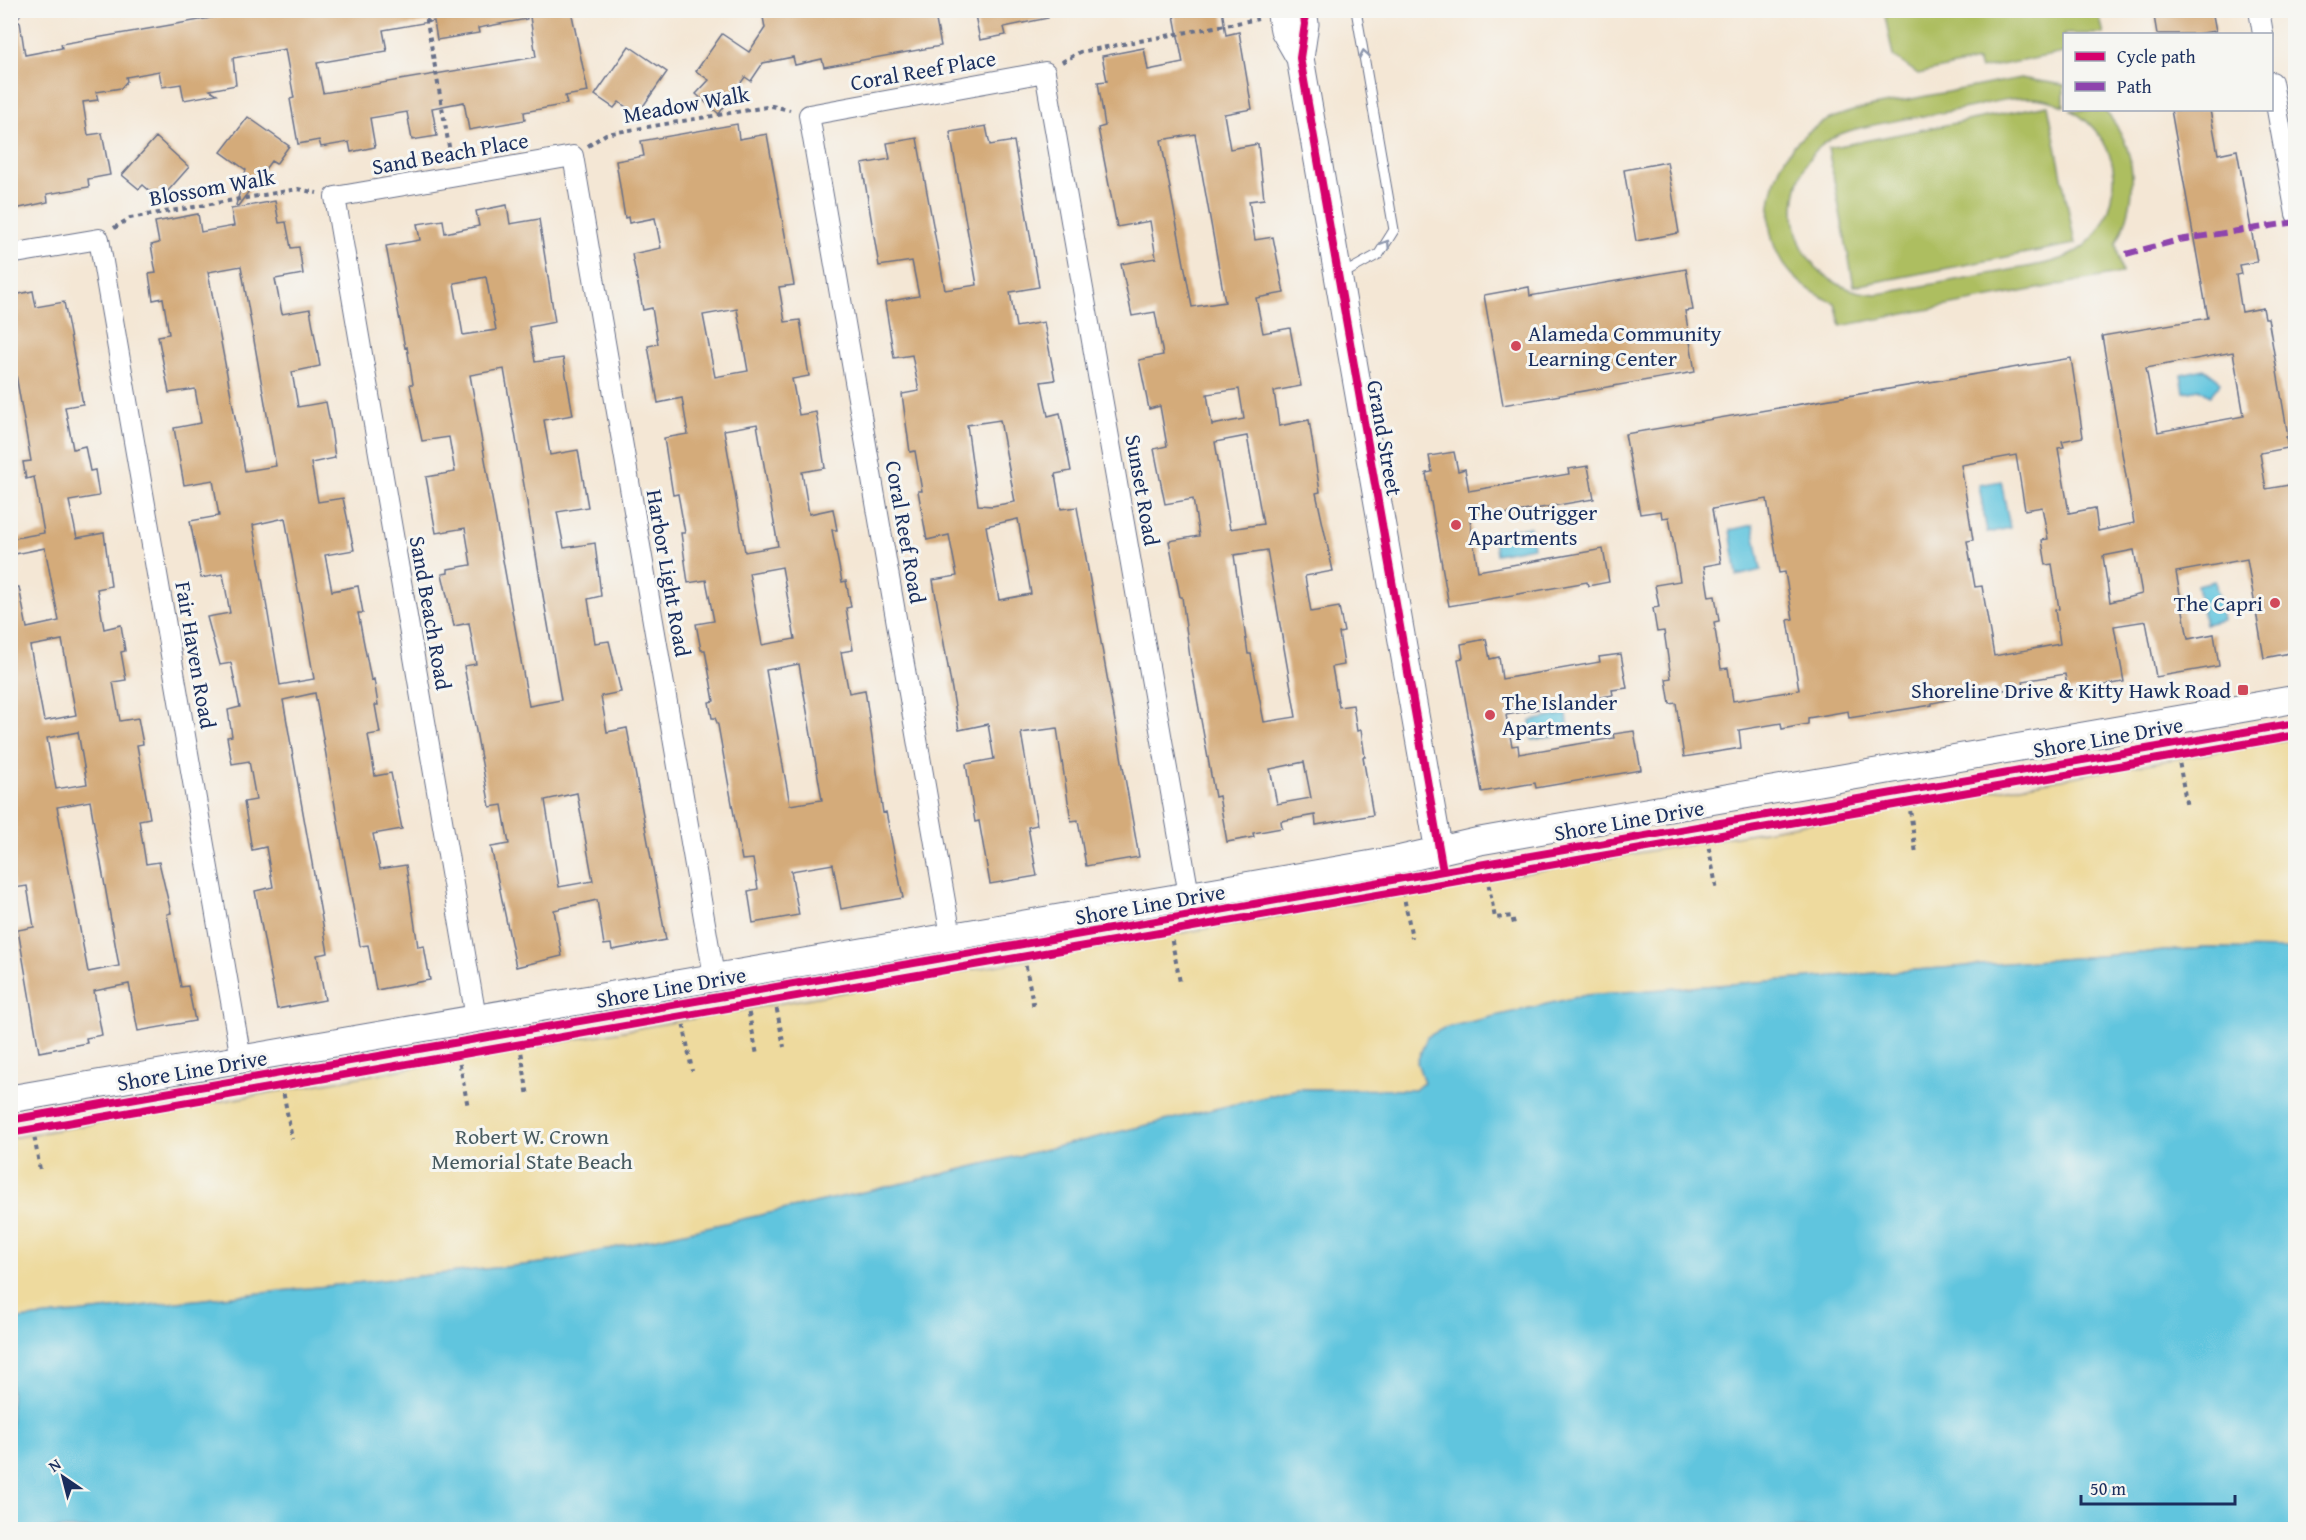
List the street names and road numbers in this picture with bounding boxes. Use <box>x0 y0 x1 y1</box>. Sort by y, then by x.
street label: Coral Reef Place <box>848 41 998 99</box>
street label: Meadow Walk <box>620 77 752 131</box>
street label: Sand Beach Place <box>369 123 531 183</box>
street label: Blossom Walk <box>147 160 278 214</box>
street label: Grand Street <box>1359 378 1411 499</box>
street label: Sunset Road <box>1117 432 1169 549</box>
street label: Coral Reef Road <box>878 458 934 606</box>
street label: Harbor Light Road <box>639 487 700 659</box>
street label: Sand Beach Road <box>402 533 460 693</box>
street label: Fair Haven Road <box>167 579 225 731</box>
street label: Shore Line Drive <box>2030 708 2186 766</box>
street label: Shore Line Drive <box>1551 791 1707 849</box>
street label: Shore Line Drive <box>1072 875 1228 933</box>
street label: Shore Line Drive <box>593 958 749 1016</box>
street label: Shore Line Drive <box>114 1041 270 1099</box>

